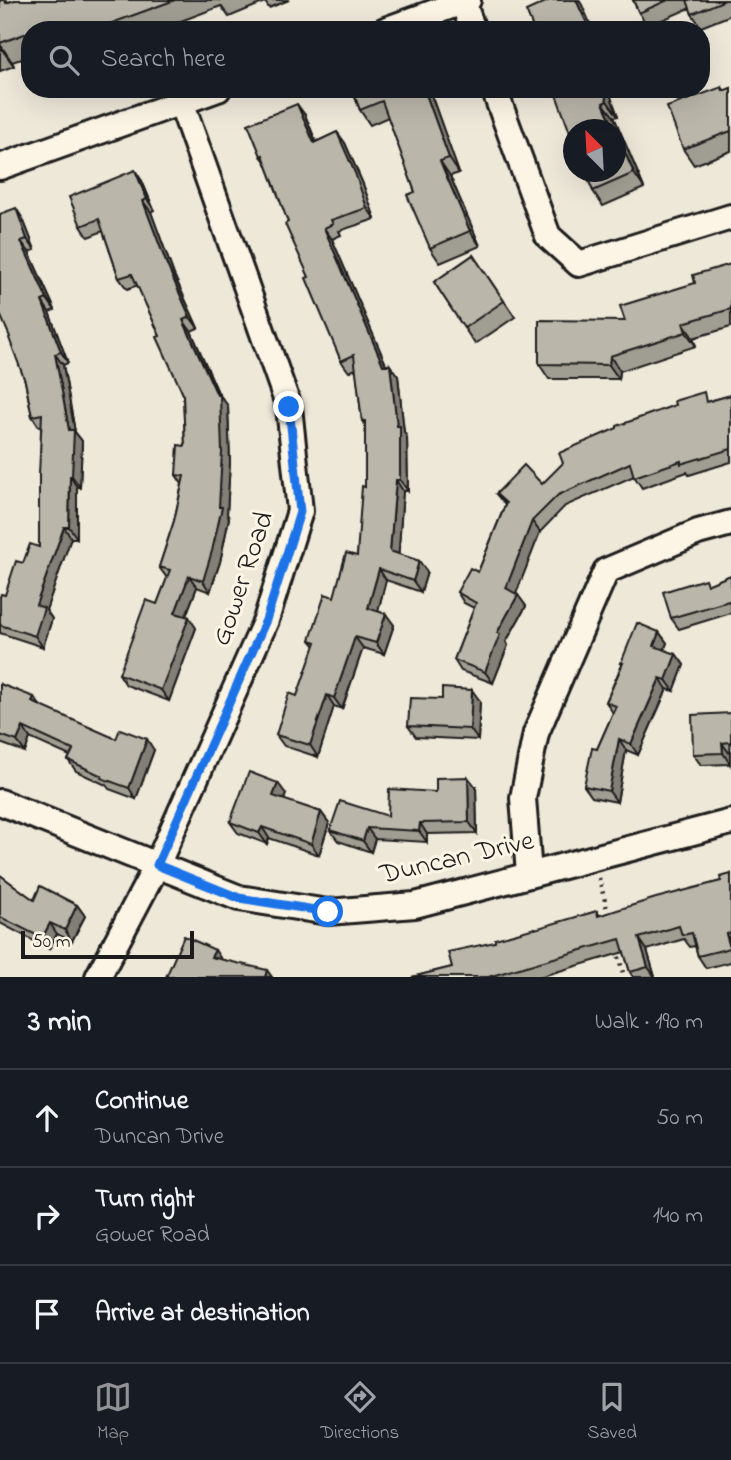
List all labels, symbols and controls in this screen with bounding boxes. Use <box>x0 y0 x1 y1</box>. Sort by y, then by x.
search box <box>21 21 710 98</box>
icon: search <box>45 41 83 79</box>
text: Search here <box>101 41 226 79</box>
north arrow <box>563 119 626 182</box>
route end <box>273 391 304 422</box>
street label: Gower Road <box>202 506 286 652</box>
street label: Duncan Drive <box>375 821 539 897</box>
route start <box>312 896 343 927</box>
scale bar <box>21 928 194 960</box>
text: 50 m <box>32 929 71 956</box>
text: 3 min <box>28 1001 91 1045</box>
text: Walk · 190 m <box>595 1006 703 1039</box>
text: Continue <box>95 1083 188 1121</box>
icon: ahead <box>28 1099 66 1137</box>
text: 50 m <box>656 1102 703 1135</box>
text: Duncan Drive <box>95 1121 224 1154</box>
text: Turn right <box>95 1181 195 1219</box>
icon: right <box>28 1197 66 1235</box>
text: 140 m <box>653 1200 703 1233</box>
text: Gower Road <box>95 1219 210 1252</box>
icon: arrive <box>28 1295 66 1333</box>
text: Arrive at destination <box>95 1295 310 1333</box>
tab: Map <box>94 1378 132 1447</box>
tab: Directions <box>320 1378 399 1447</box>
tab: Saved <box>587 1378 637 1447</box>

